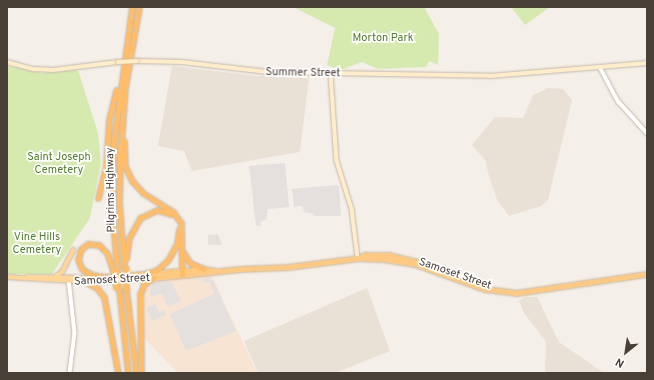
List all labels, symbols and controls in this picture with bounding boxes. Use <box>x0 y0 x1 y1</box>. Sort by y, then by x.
park label: Morton Park <box>352 31 414 45</box>
street label: Summer Street <box>265 66 341 80</box>
street label: Pilgrims Highway <box>104 147 118 233</box>
park label: Saint Joseph Cemetery <box>27 151 91 177</box>
park label: Vine Hills Cemetery <box>13 231 61 257</box>
street label: Samoset Street <box>417 255 493 293</box>
street label: Samoset Street <box>74 271 150 289</box>
north arrow <box>606 332 646 372</box>
text: N <box>613 354 627 370</box>

